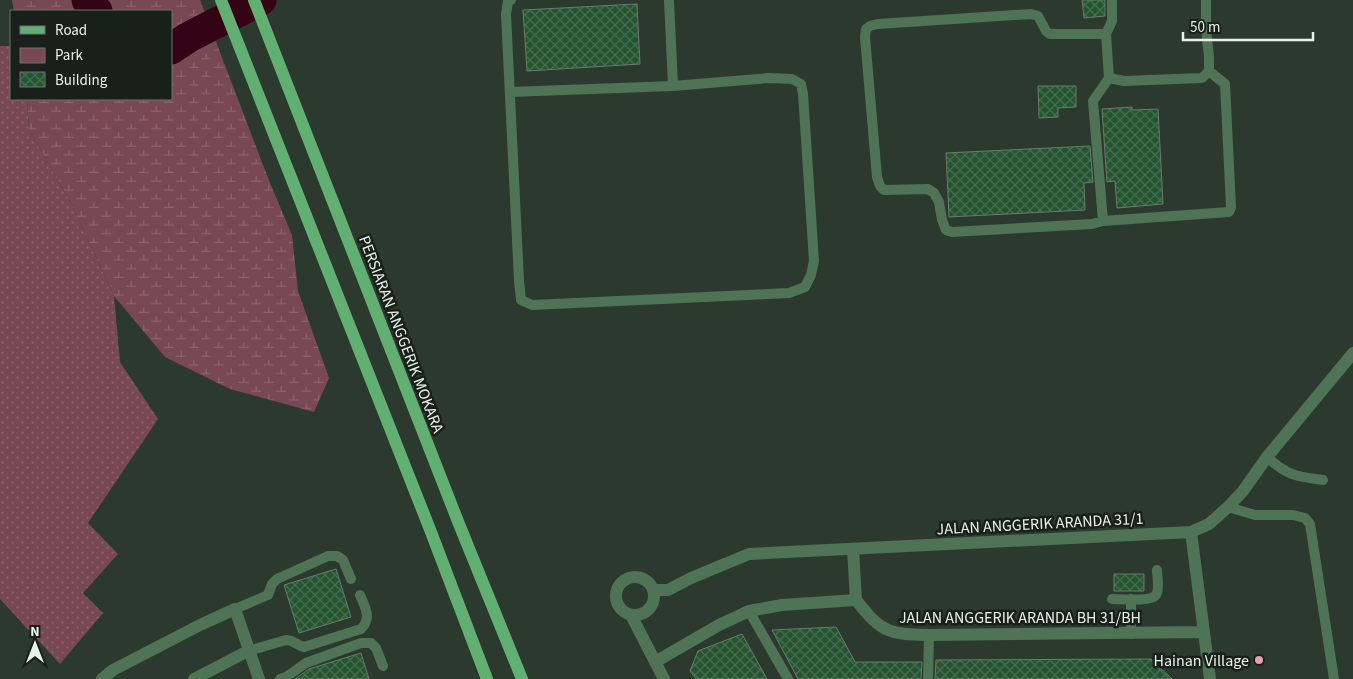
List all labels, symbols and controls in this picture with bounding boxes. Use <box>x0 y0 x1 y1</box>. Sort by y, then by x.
legend <box>10 10 172 100</box>
scale bar <box>1183 10 1313 42</box>
text: 50 m <box>1190 17 1220 38</box>
text: Road <box>55 20 87 41</box>
text: Park <box>55 45 84 66</box>
text: Building <box>55 70 108 91</box>
street label: PERSIARAN ANGGERIK MOKARA <box>353 232 449 437</box>
street label: JALAN ANGGERIK ARANDA 31/1 <box>936 508 1144 540</box>
street label: JALAN ANGGERIK ARANDA BH 31/BH <box>899 607 1141 629</box>
north arrow <box>10 619 60 669</box>
text: N <box>30 622 40 642</box>
place label: Hainan Village <box>1154 650 1249 672</box>
marker: Hainan Village <box>1253 654 1265 666</box>

